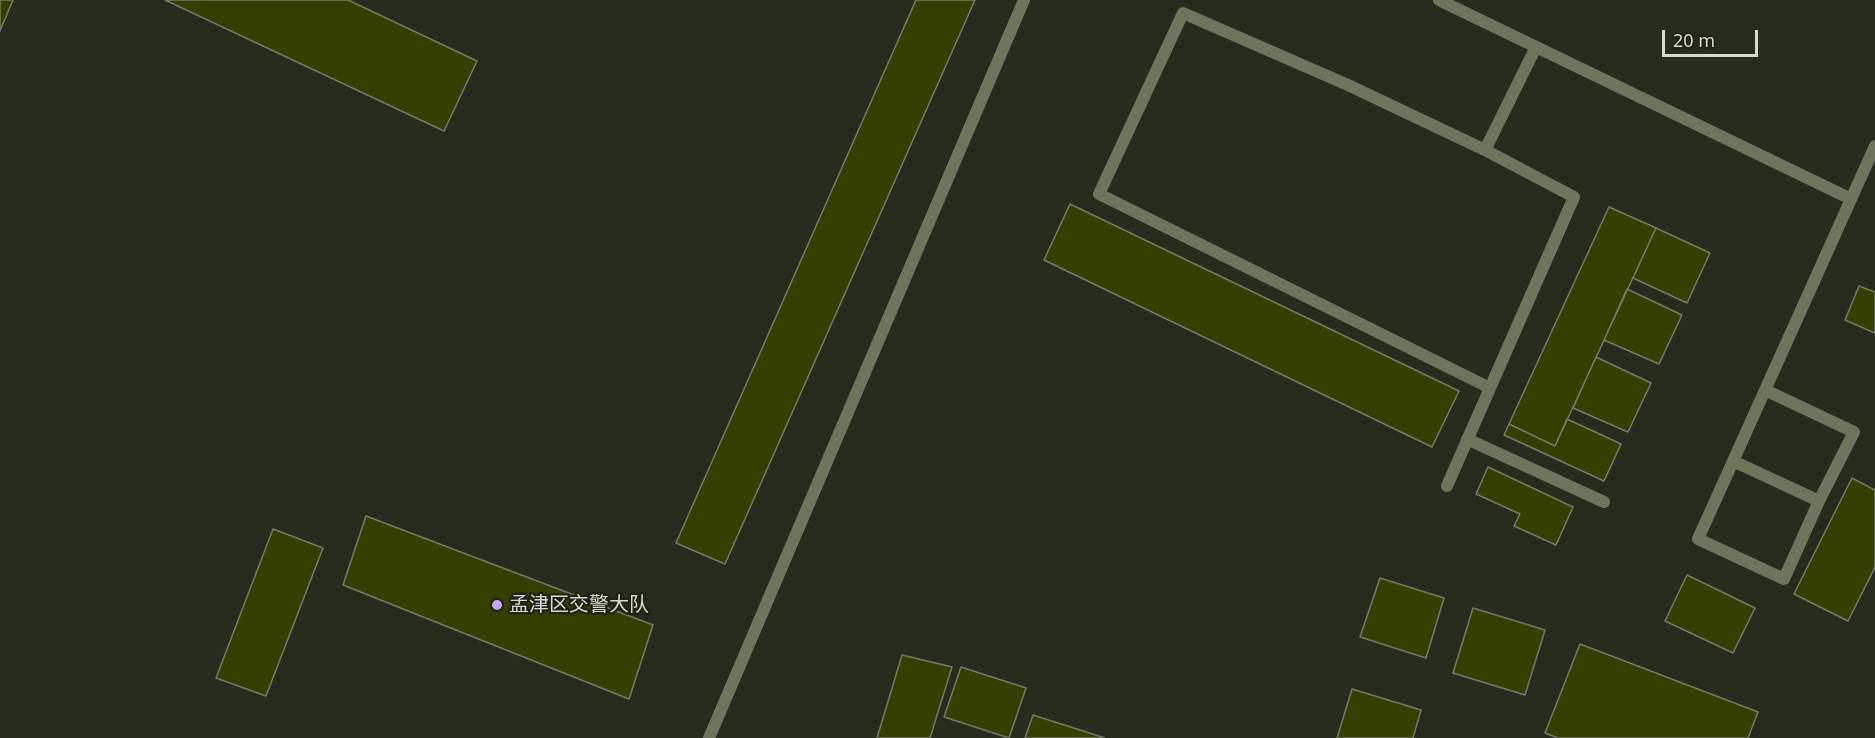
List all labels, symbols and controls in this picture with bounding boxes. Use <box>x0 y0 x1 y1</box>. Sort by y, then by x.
scale bar <box>1665 18 1761 56</box>
text: 20 m <box>1673 28 1715 52</box>
place label: 孟津区交警大队 <box>509 593 649 617</box>
marker: 孟津区交警大队 <box>490 598 504 612</box>

